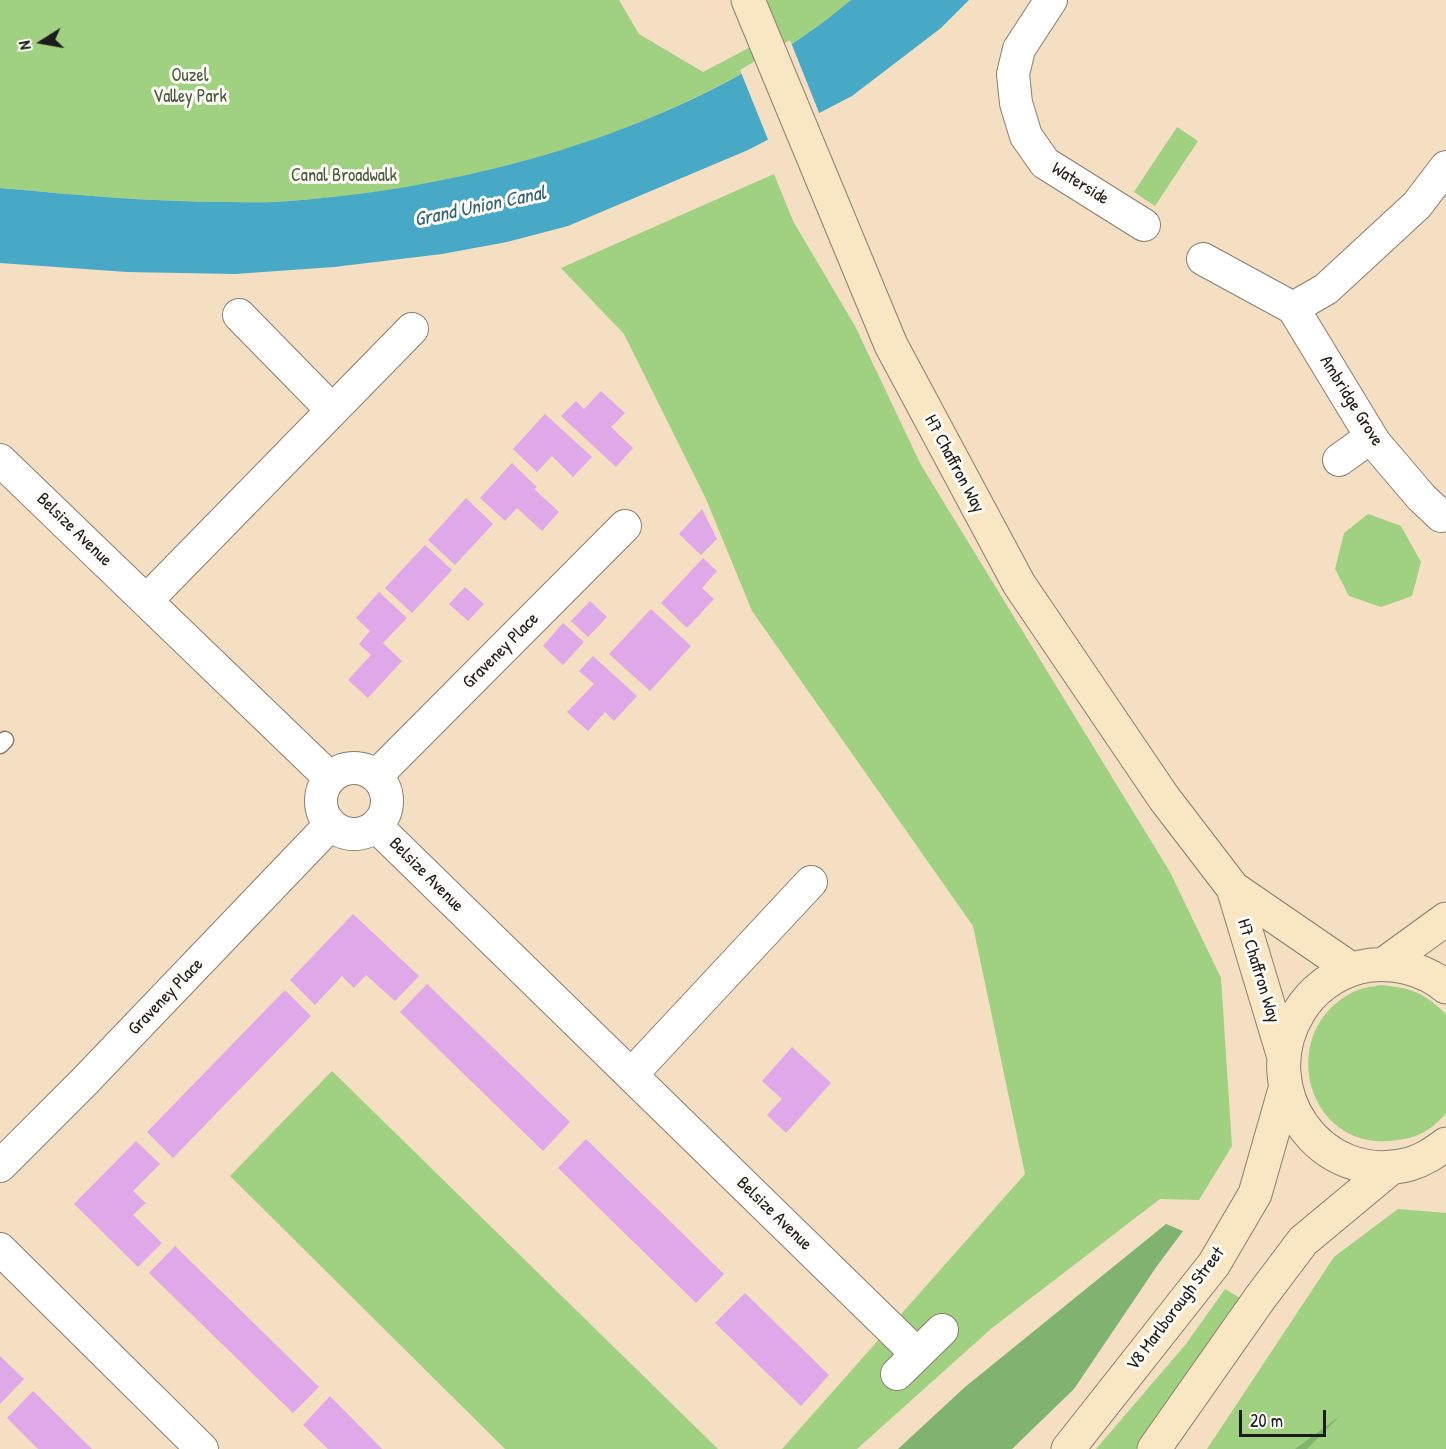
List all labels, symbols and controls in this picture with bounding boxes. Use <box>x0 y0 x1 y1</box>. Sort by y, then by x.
north arrow <box>12 12 72 72</box>
text: N <box>13 39 36 52</box>
park label: Ouzel Valley Park <box>153 65 227 107</box>
street label: Waterside <box>1047 158 1113 210</box>
park label: Canal Broadwalk <box>291 165 397 187</box>
water label: Grand Union Canal <box>412 181 548 233</box>
street label: Ambridge Grove <box>1315 352 1387 450</box>
street label: H7 Chaffron Way <box>919 411 989 517</box>
street label: Belsize Avenue <box>32 489 116 571</box>
street label: Graveney Place <box>458 608 544 694</box>
street label: Belsize Avenue <box>384 833 468 917</box>
street label: H7 Chaffron Way <box>1232 916 1284 1026</box>
street label: Graveney Place <box>124 954 208 1040</box>
street label: Belsize Avenue <box>732 1173 816 1255</box>
street label: V8 Marlborough Street <box>1122 1243 1230 1375</box>
scale bar <box>1242 1398 1329 1436</box>
text: 20 m <box>1250 1408 1283 1433</box>

